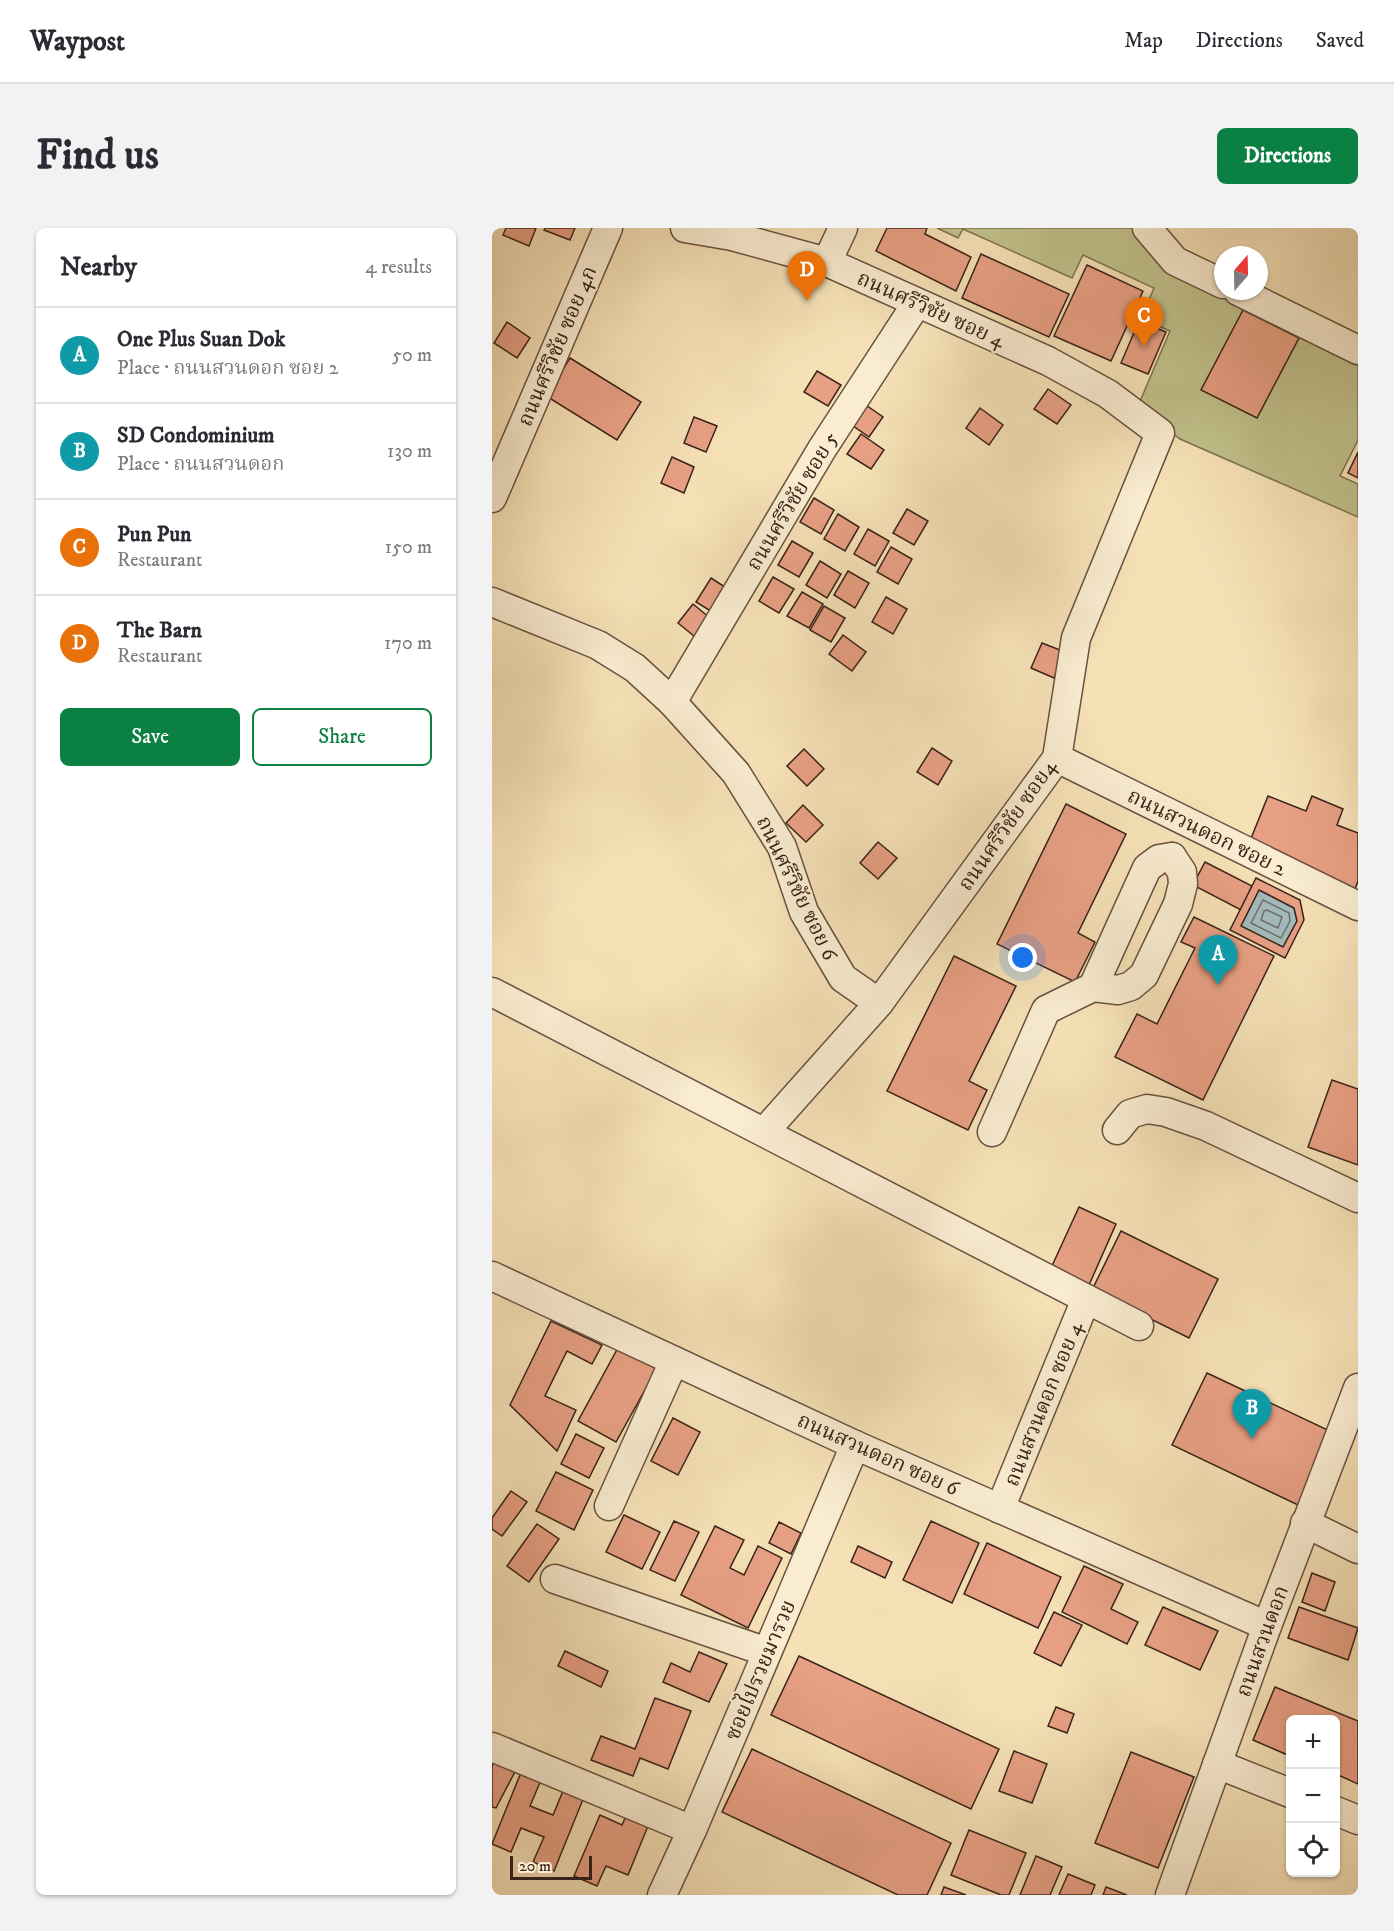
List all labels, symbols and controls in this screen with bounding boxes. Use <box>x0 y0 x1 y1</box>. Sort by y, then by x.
text: Waypost <box>30 24 125 59</box>
text: Map <box>1124 28 1163 54</box>
text: Directions <box>1196 28 1283 54</box>
text: Saved <box>1316 28 1364 54</box>
button: Directions <box>1217 128 1358 184</box>
text: Find us <box>36 130 159 182</box>
north arrow <box>1214 246 1268 300</box>
text: Nearby <box>60 251 137 284</box>
pin: D <box>788 251 826 301</box>
text: 4 results <box>365 255 432 280</box>
street label: ถนนศรีวิชัย ซอย 4ก <box>512 262 603 430</box>
street label: ถนนศรีวิชัย ซอย 4 <box>853 266 1009 354</box>
pin: C <box>1124 298 1164 347</box>
text: One Plus Suan Dok <box>117 326 285 353</box>
text: A <box>73 343 86 368</box>
text: 50 m <box>392 343 432 368</box>
text: Place · ถนนสวนดอก ซอย 2 <box>117 356 338 381</box>
text: SD Condominium <box>117 422 275 449</box>
street label: ถนนศรีวิชัย ซอย 5 <box>741 427 844 576</box>
text: B <box>73 439 86 464</box>
text: 130 m <box>387 439 432 464</box>
text: Place · ถนนสวนดอก <box>117 452 284 477</box>
text: Pun Pun <box>117 521 192 548</box>
text: C <box>73 535 86 560</box>
text: 150 m <box>385 535 432 560</box>
text: Restaurant <box>117 548 202 573</box>
text: The Barn <box>117 617 202 644</box>
text: D <box>72 631 87 656</box>
text: 170 m <box>384 631 432 656</box>
text: Restaurant <box>117 644 202 669</box>
button: Save <box>60 708 240 766</box>
button: Share <box>252 708 432 766</box>
street label: ถนนศรีวิชัย ซอย4 <box>953 754 1063 896</box>
street label: ถนนสวนดอก ซอย 2 <box>1123 783 1291 883</box>
street label: ถนนศรีวิชัย ซอย 6 <box>750 812 843 966</box>
pin: A <box>1198 936 1238 985</box>
your location <box>1008 943 1037 972</box>
street label: ถนนสวนดอก ซอย 4 <box>999 1317 1089 1490</box>
pin: B <box>1232 1390 1272 1439</box>
street label: ถนนสวนดอก ซอย 6 <box>793 1408 963 1503</box>
street label: ถนนสวนดอก <box>1231 1582 1295 1701</box>
street label: ซอยไปรวยมารวย <box>717 1595 802 1744</box>
map controls <box>1286 1715 1340 1877</box>
button: + <box>1286 1715 1340 1769</box>
button: − <box>1286 1769 1340 1823</box>
button: locate <box>1286 1823 1340 1877</box>
scale bar <box>510 1853 592 1880</box>
text: 20 m <box>519 1856 551 1876</box>

